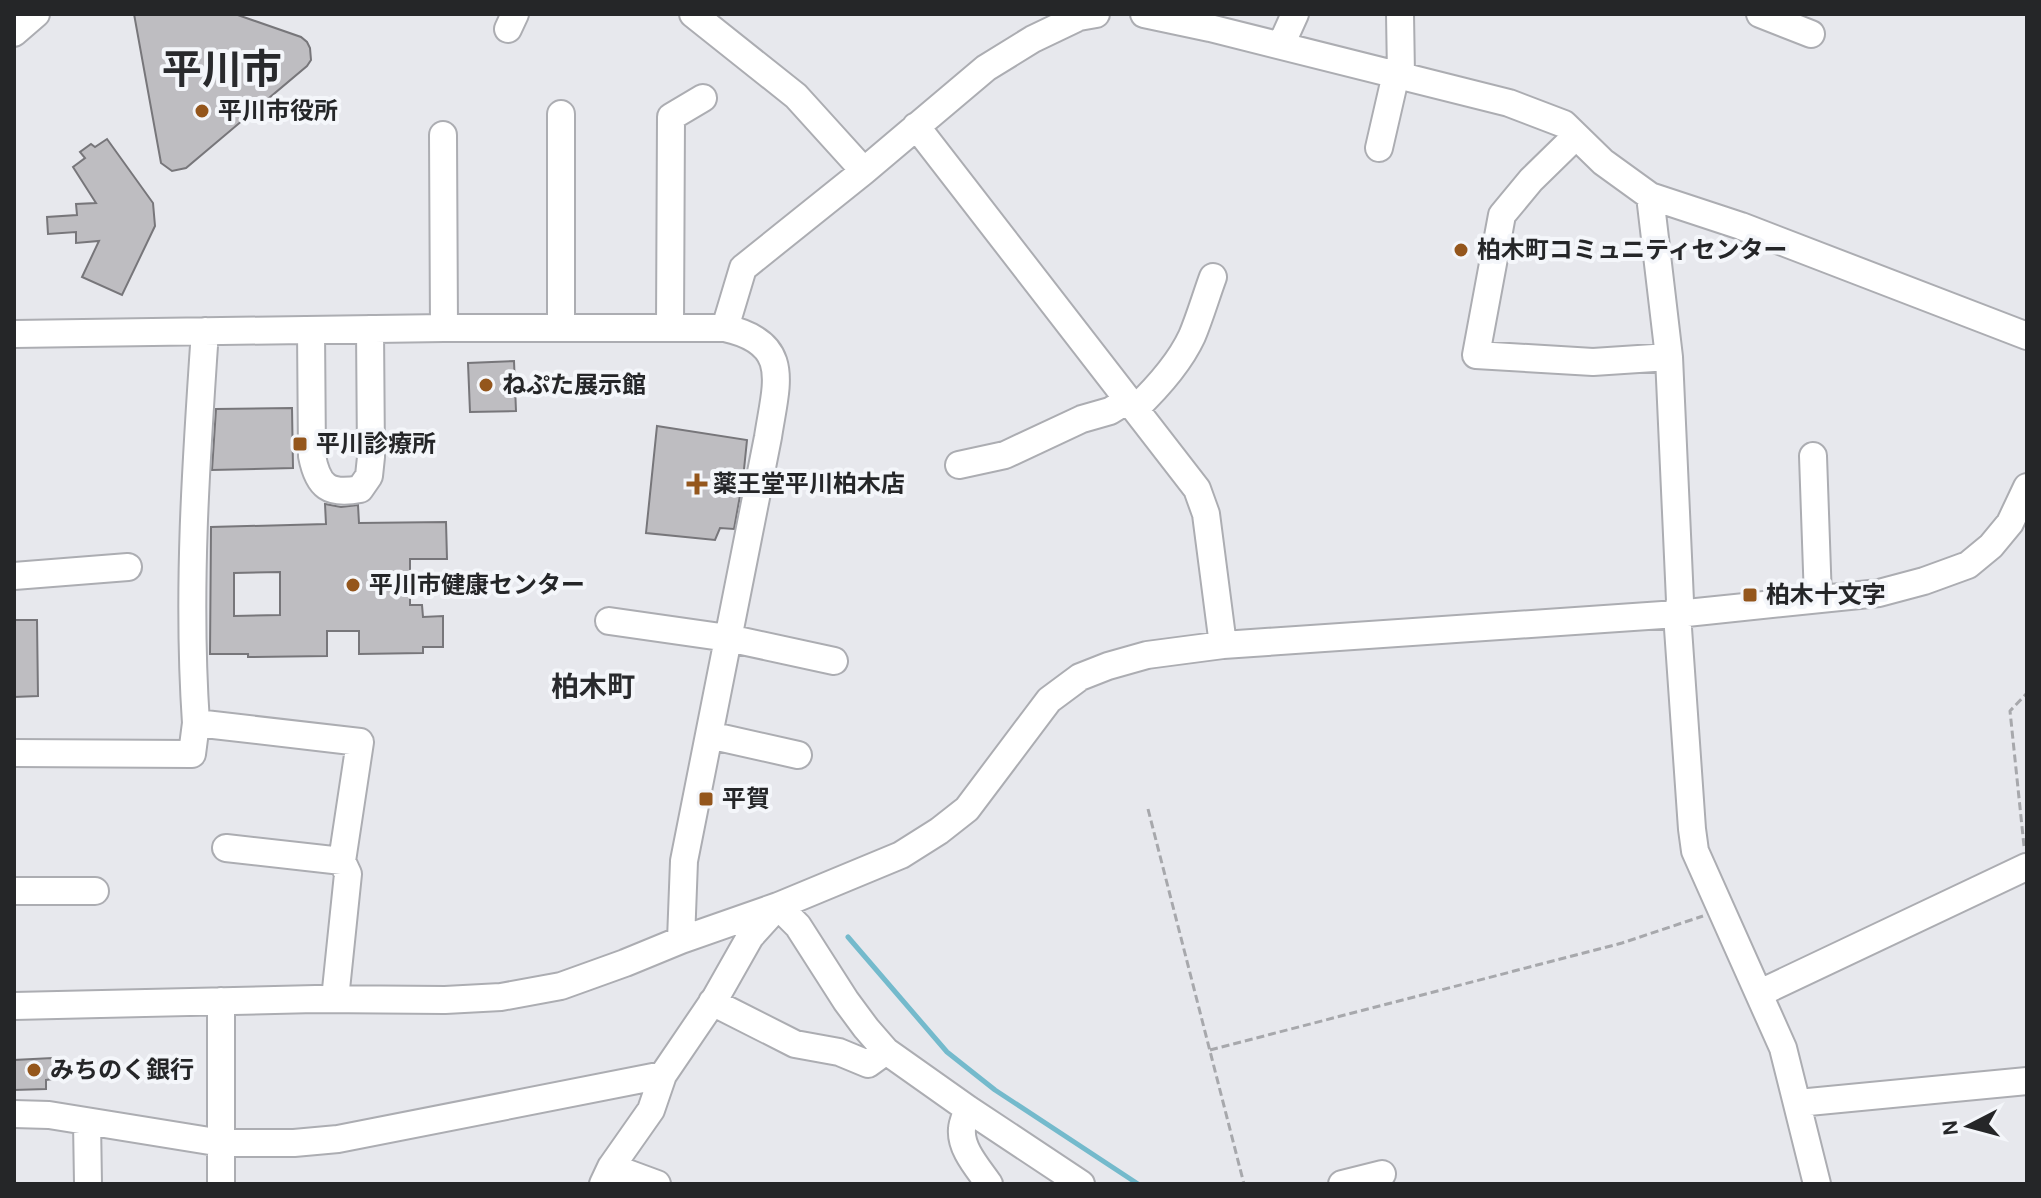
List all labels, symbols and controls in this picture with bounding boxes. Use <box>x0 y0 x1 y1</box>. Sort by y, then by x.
district label: 平川市 <box>162 46 282 93</box>
place label: 平川市役所 <box>218 97 338 125</box>
marker: 平川市役所 <box>193 102 211 120</box>
place label: 柏木町コミュニティセンター <box>1477 236 1788 264</box>
marker: 柏木町コミュニティセンター <box>1452 241 1470 259</box>
place label: ねぷた展示館 <box>502 371 646 399</box>
marker: ねぷた展示館 <box>477 376 495 394</box>
place label: 平川診療所 <box>316 430 436 458</box>
marker: 平川診療所 <box>291 435 309 453</box>
place label: 薬王堂平川柏木店 <box>713 470 905 498</box>
marker: 薬王堂平川柏木店 <box>688 475 706 493</box>
place label: 平川市健康センター <box>369 571 585 599</box>
marker: 平川市健康センター <box>344 576 362 594</box>
place label: 柏木十文字 <box>1766 581 1886 609</box>
marker: 柏木十文字 <box>1741 586 1759 604</box>
district label: 柏木町 <box>551 670 635 703</box>
place label: 平賀 <box>722 785 770 813</box>
marker: 平賀 <box>697 790 715 808</box>
place label: みちのく銀行 <box>50 1056 194 1084</box>
marker: みちのく銀行 <box>25 1061 43 1079</box>
north arrow <box>1929 1086 2009 1166</box>
text: N <box>1936 1119 1964 1137</box>

